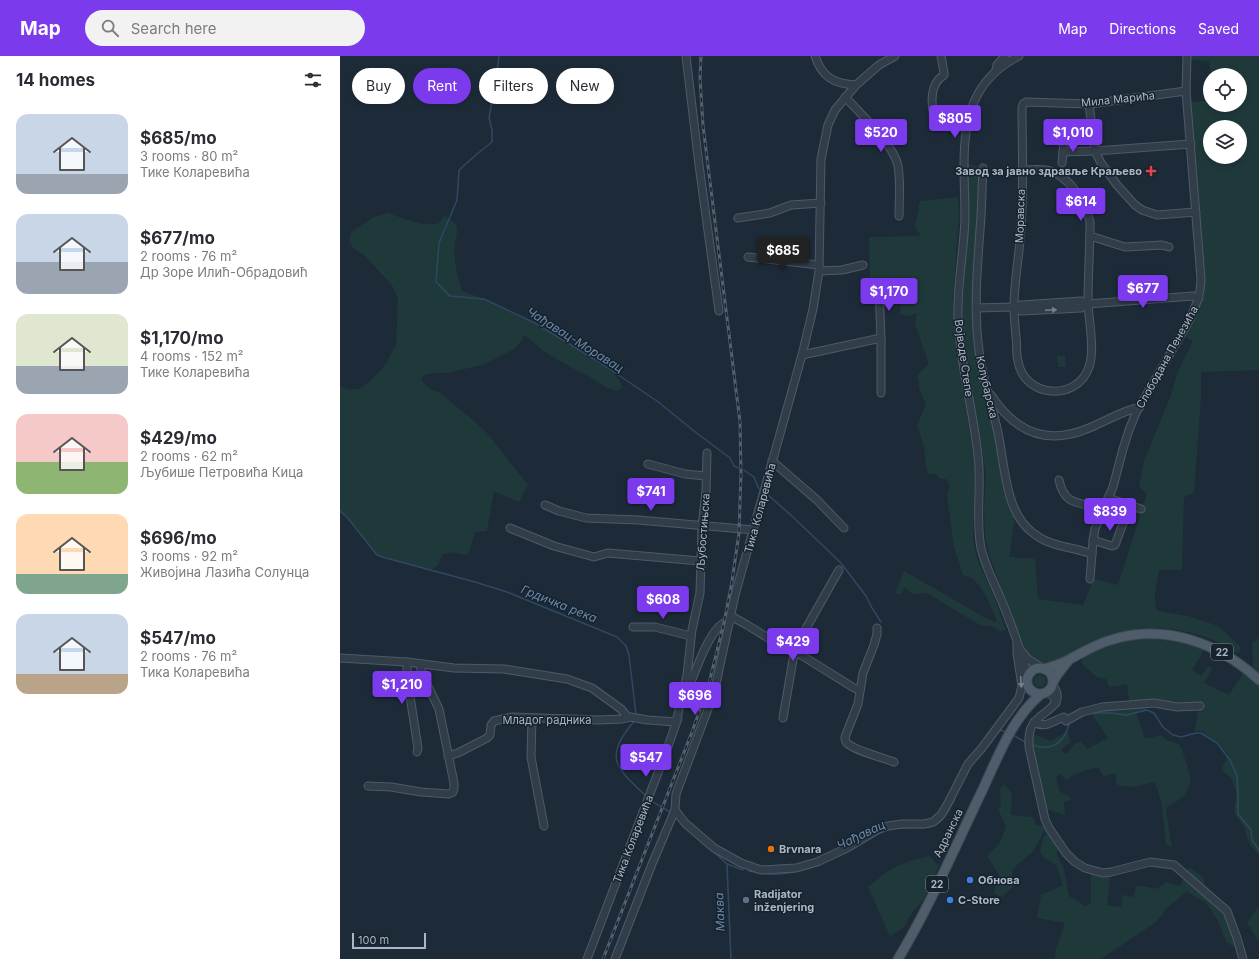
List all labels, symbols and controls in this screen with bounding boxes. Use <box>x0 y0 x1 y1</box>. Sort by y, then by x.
search box <box>85 10 365 46</box>
text: Map <box>20 17 61 40</box>
icon: search <box>99 17 121 39</box>
text: Search here <box>131 19 216 38</box>
text: Map <box>1058 20 1087 37</box>
text: Directions <box>1109 20 1176 37</box>
text: Saved <box>1198 20 1239 37</box>
chip: Buy <box>352 68 405 104</box>
chip: Rent <box>413 68 471 104</box>
chip: Filters <box>479 68 548 104</box>
chip: New <box>556 68 614 104</box>
map controls <box>1203 68 1247 164</box>
button: locate <box>1203 68 1247 112</box>
icon: filters <box>302 69 324 91</box>
text: 14 homes <box>16 70 95 90</box>
street label: Мила Марића <box>1080 88 1156 110</box>
pin: $805 <box>931 105 979 139</box>
text: $805 <box>938 110 972 126</box>
pin: $520 <box>857 119 905 153</box>
pin: $1,010 <box>1040 119 1106 153</box>
button: layers <box>1203 120 1247 164</box>
text: $520 <box>864 124 898 140</box>
text: $1,010 <box>1052 124 1094 140</box>
text: $685/mo <box>140 128 217 148</box>
icon: home <box>48 130 96 178</box>
text: 3 rooms · 80 m² <box>140 148 238 164</box>
text: Тике Коларевића <box>140 164 250 180</box>
place label: Завод за јавно здравље Краљево <box>955 164 1142 178</box>
marker: Завод за јавно здравље Краљево <box>1145 165 1157 177</box>
pin: $614 <box>1057 188 1105 222</box>
street label: Моравска <box>1012 189 1028 243</box>
text: $614 <box>1065 193 1097 209</box>
text: $677/mo <box>140 228 215 248</box>
icon: home <box>48 230 96 278</box>
pin: $685 <box>759 237 807 271</box>
text: $685 <box>766 242 800 258</box>
text: 2 rooms · 76 m² <box>140 248 237 264</box>
text: Др Зоре Илић-Обрадовић <box>140 264 308 280</box>
pin: $677 <box>1119 275 1167 309</box>
pin: $1,170 <box>856 278 922 312</box>
text: $677 <box>1127 280 1159 296</box>
text: $1,170 <box>869 283 909 299</box>
street label: Слободана Пенезића <box>1133 303 1201 411</box>
water label: Чађавац-Моравац <box>524 304 626 375</box>
one-way arrow <box>1045 306 1057 313</box>
street label: Војводе Степе <box>952 318 976 398</box>
text: $1,170/mo <box>140 328 224 348</box>
icon: home <box>48 330 96 378</box>
text: 4 rooms · 152 m² <box>140 348 244 364</box>
street label: Колубарска <box>973 354 1001 420</box>
text: Тике Коларевића <box>140 364 250 380</box>
text: $429/mo <box>140 428 217 448</box>
icon: home <box>48 430 96 478</box>
text: 2 rooms · 62 m² <box>140 448 238 464</box>
street label: Тика Коларевића <box>741 461 779 555</box>
text: Љубише Петровића Кица <box>140 464 303 480</box>
pin: $741 <box>627 478 675 512</box>
text: $741 <box>636 483 666 499</box>
street label: Љубостињска <box>693 493 713 571</box>
pin: $839 <box>1086 498 1134 532</box>
text: $839 <box>1093 503 1127 519</box>
text: $696/mo <box>140 528 217 548</box>
icon: home <box>48 530 96 578</box>
text: 3 rooms · 92 m² <box>140 548 238 564</box>
text: Живојина Лазића Солунца <box>140 564 309 580</box>
water label: Грдичка река <box>519 581 599 626</box>
pin: $608 <box>639 586 687 620</box>
text: $608 <box>646 591 680 607</box>
text: $547/mo <box>140 628 216 648</box>
pin: $429 <box>769 628 817 662</box>
icon: home <box>48 630 96 678</box>
text: $429 <box>776 633 810 649</box>
road number: 22 <box>1211 644 1233 660</box>
text: 2 rooms · 76 m² <box>140 648 237 664</box>
text: Тика Коларевића <box>140 664 250 680</box>
pin: $1,210 <box>369 671 435 705</box>
text: $1,210 <box>381 676 423 692</box>
one-way arrow <box>1017 676 1024 688</box>
pin: $696 <box>671 682 719 716</box>
text: $696 <box>678 687 712 703</box>
street label: Младог радника <box>503 713 591 727</box>
pin: $547 <box>622 744 670 778</box>
text: $547 <box>629 749 663 765</box>
street label: Тика Коларевића <box>610 793 656 885</box>
street label: Адранска <box>930 806 966 860</box>
water label: Чађавац <box>834 817 887 853</box>
place label: Brvnara <box>779 842 821 856</box>
marker: Brvnara <box>766 844 776 854</box>
place label: Обнова <box>978 873 1020 887</box>
marker: Обнова <box>965 875 975 885</box>
road number: 22 <box>926 876 948 892</box>
place label: Radijator inženjering <box>754 887 814 914</box>
water label: Маква <box>711 892 728 932</box>
place label: C-Store <box>958 893 1000 907</box>
marker: Radijator inženjering <box>741 895 751 905</box>
marker: C-Store <box>945 895 955 905</box>
scale bar <box>352 931 426 950</box>
text: 100 m <box>358 933 389 947</box>

